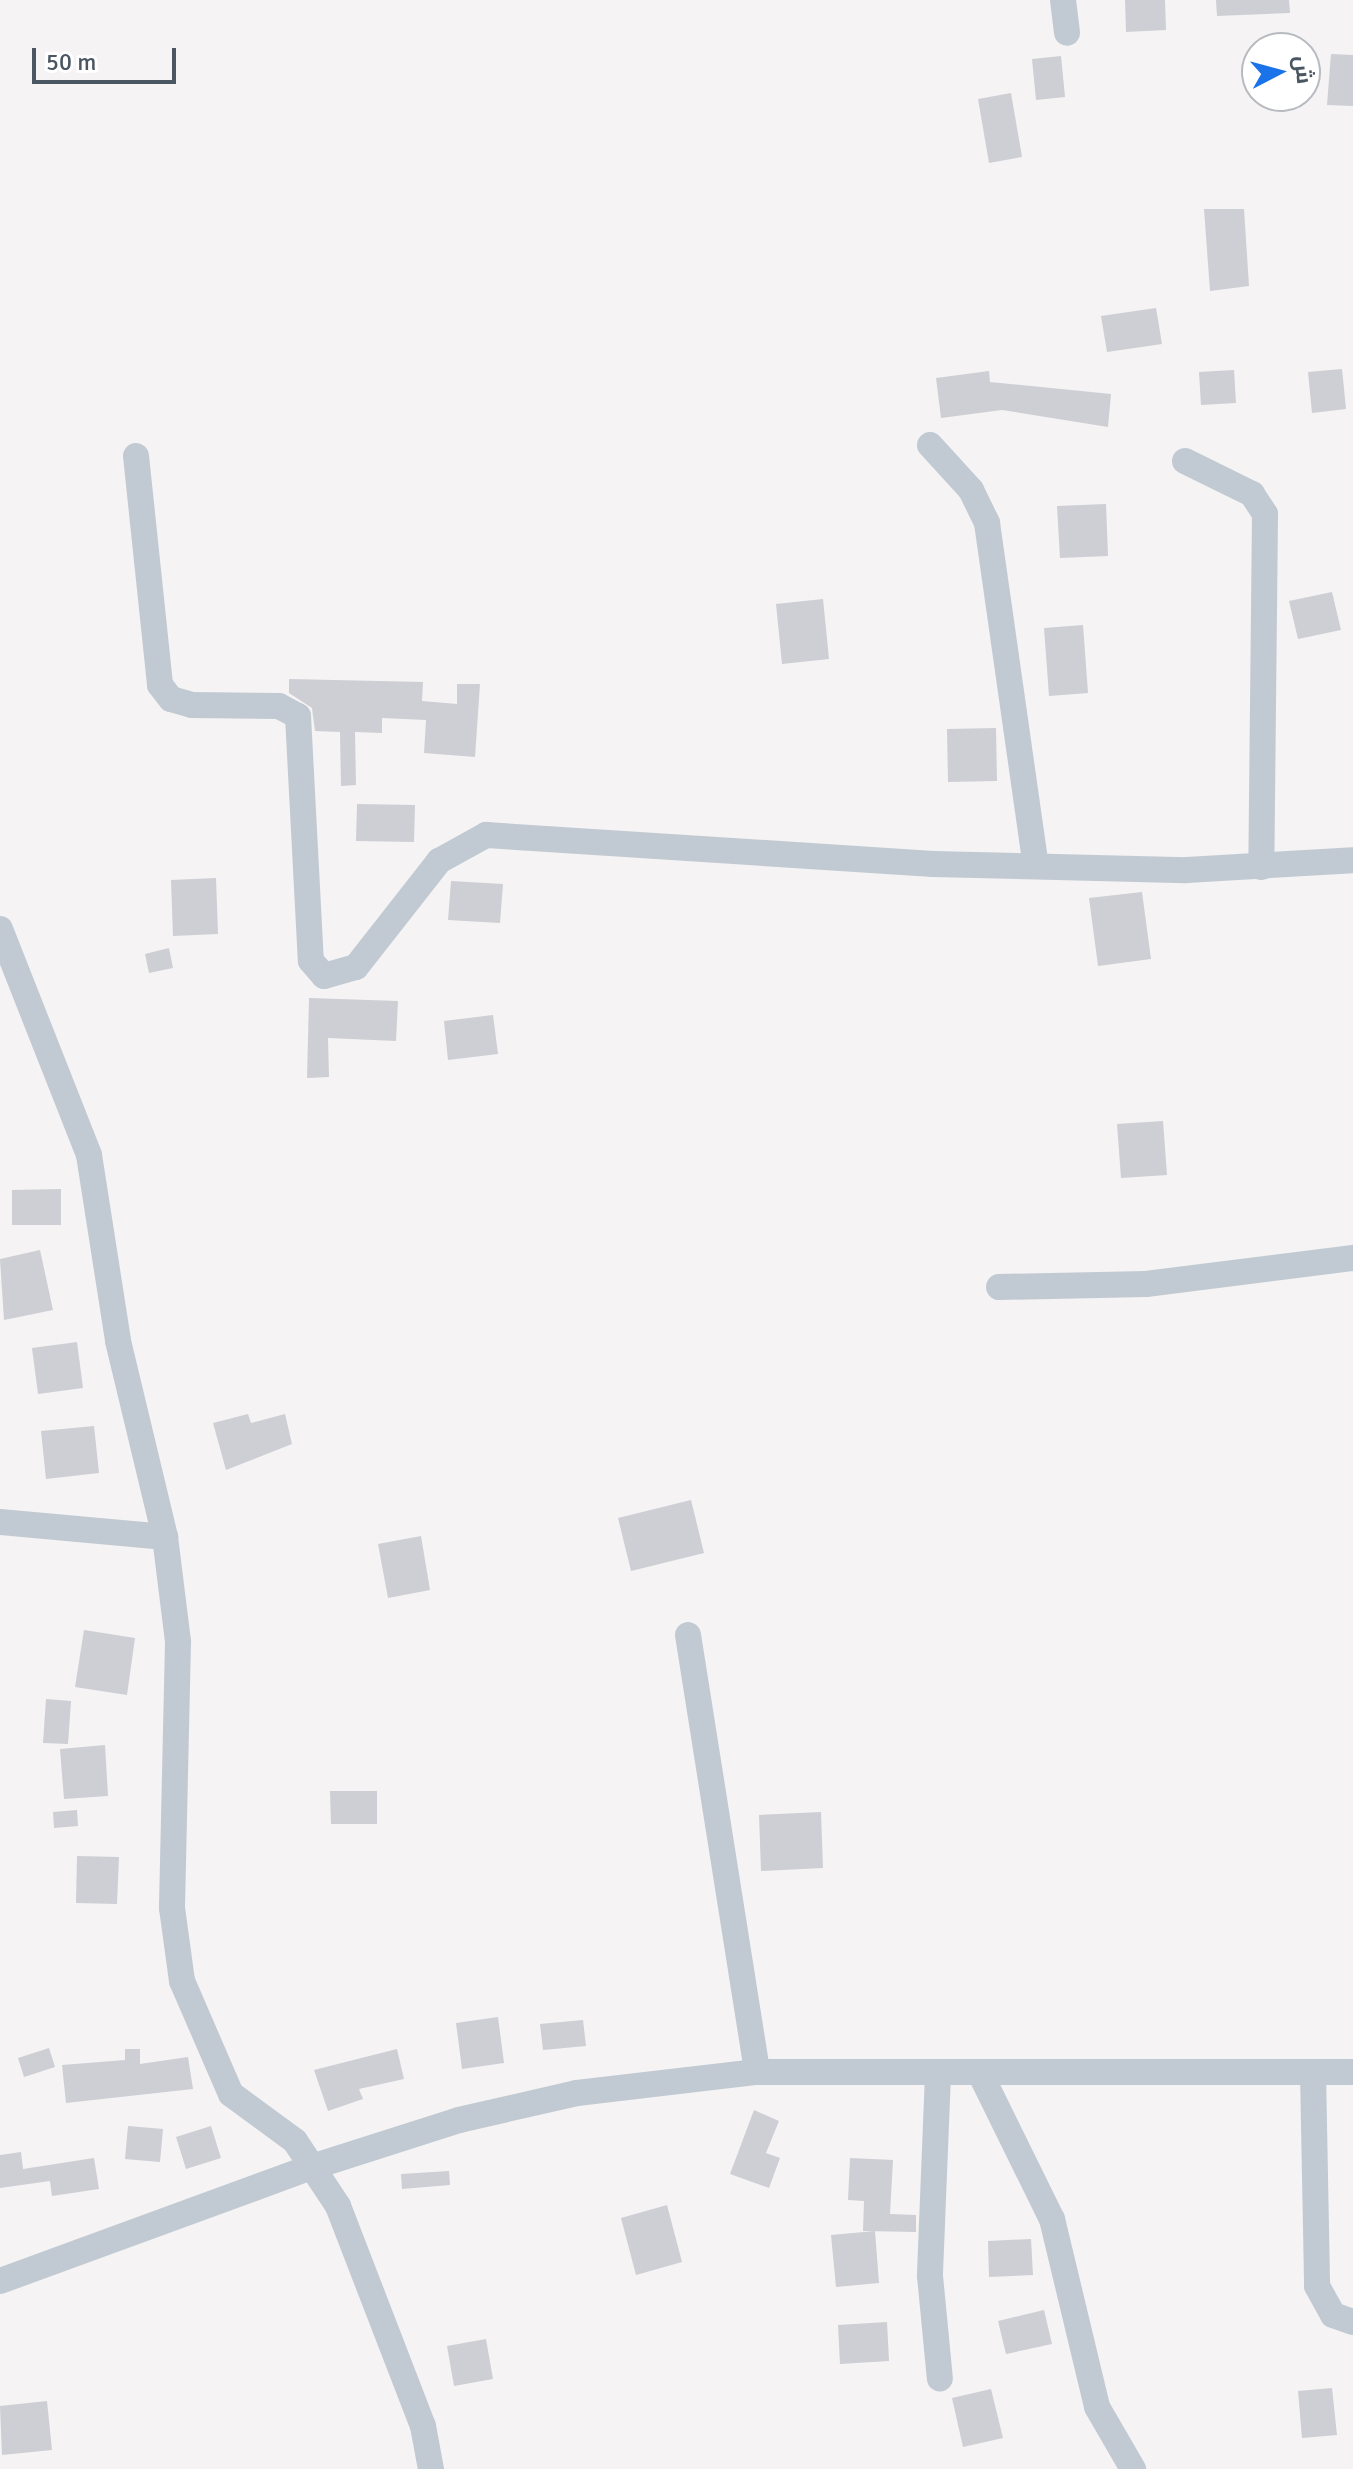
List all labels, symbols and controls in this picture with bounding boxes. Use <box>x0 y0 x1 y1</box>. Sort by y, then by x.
scale bar <box>36 32 180 82</box>
north arrow <box>1241 32 1321 112</box>
text: 50 m <box>46 47 96 77</box>
text: ش <box>1288 54 1318 85</box>

